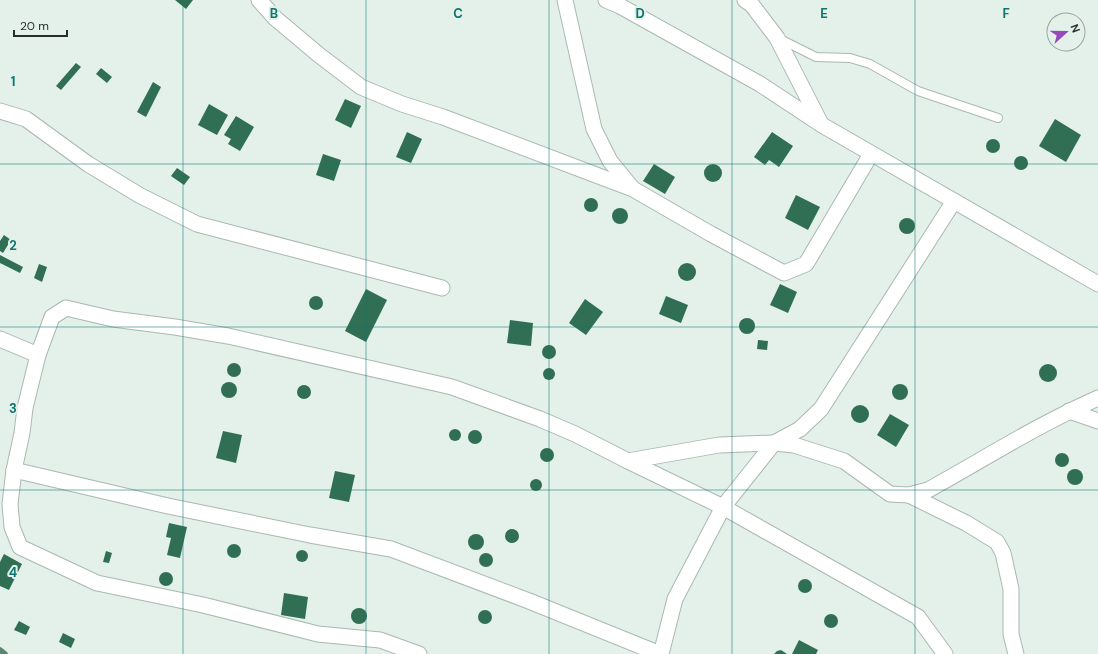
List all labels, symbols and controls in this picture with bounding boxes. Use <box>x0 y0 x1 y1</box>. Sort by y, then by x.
text: B <box>270 5 278 22</box>
text: C <box>453 5 463 22</box>
text: D <box>635 5 645 22</box>
text: E <box>820 5 828 22</box>
text: F <box>1002 5 1010 22</box>
scale bar <box>14 12 67 38</box>
north arrow <box>1046 12 1086 52</box>
text: 20 m <box>20 18 49 34</box>
text: N <box>1067 22 1083 35</box>
text: 1 <box>11 73 15 90</box>
text: 2 <box>9 237 17 254</box>
text: 3 <box>9 400 17 417</box>
text: 4 <box>9 564 17 581</box>

